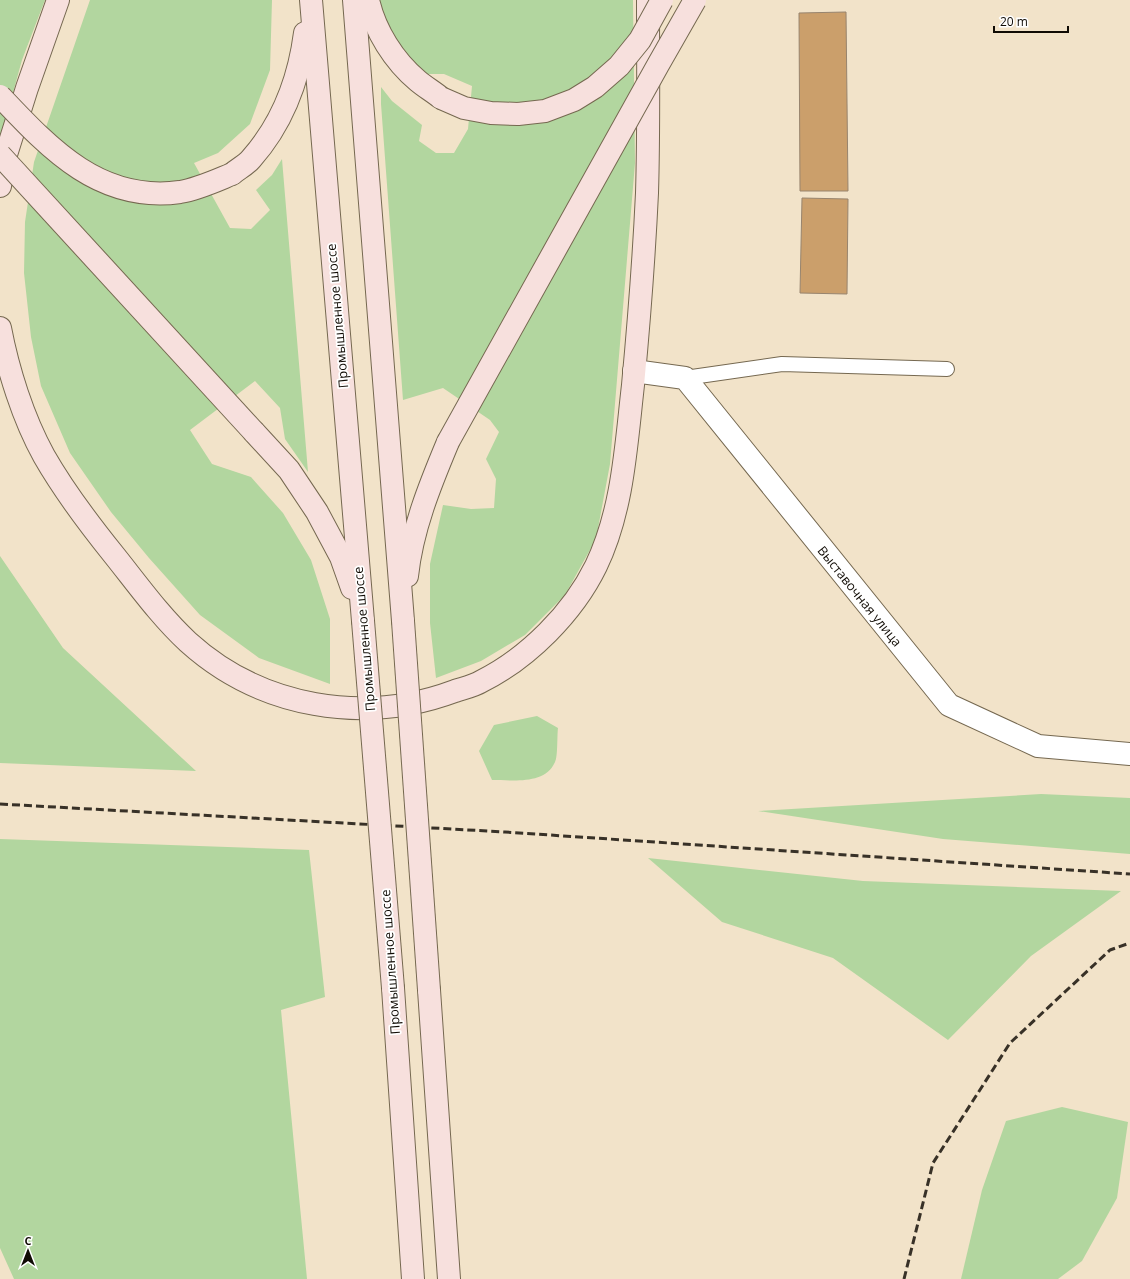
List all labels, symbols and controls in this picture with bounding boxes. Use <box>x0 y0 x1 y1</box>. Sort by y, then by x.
scale bar <box>994 8 1068 34</box>
text: 20 m <box>1000 13 1028 30</box>
street label: Промышленное шоссе <box>322 243 352 389</box>
street label: Выставочная улица <box>814 542 906 650</box>
street label: Промышленное шоссе <box>349 566 379 712</box>
street label: Промышленное шоссе <box>376 889 404 1035</box>
north arrow <box>8 1231 48 1271</box>
text: С <box>24 1233 32 1248</box>

